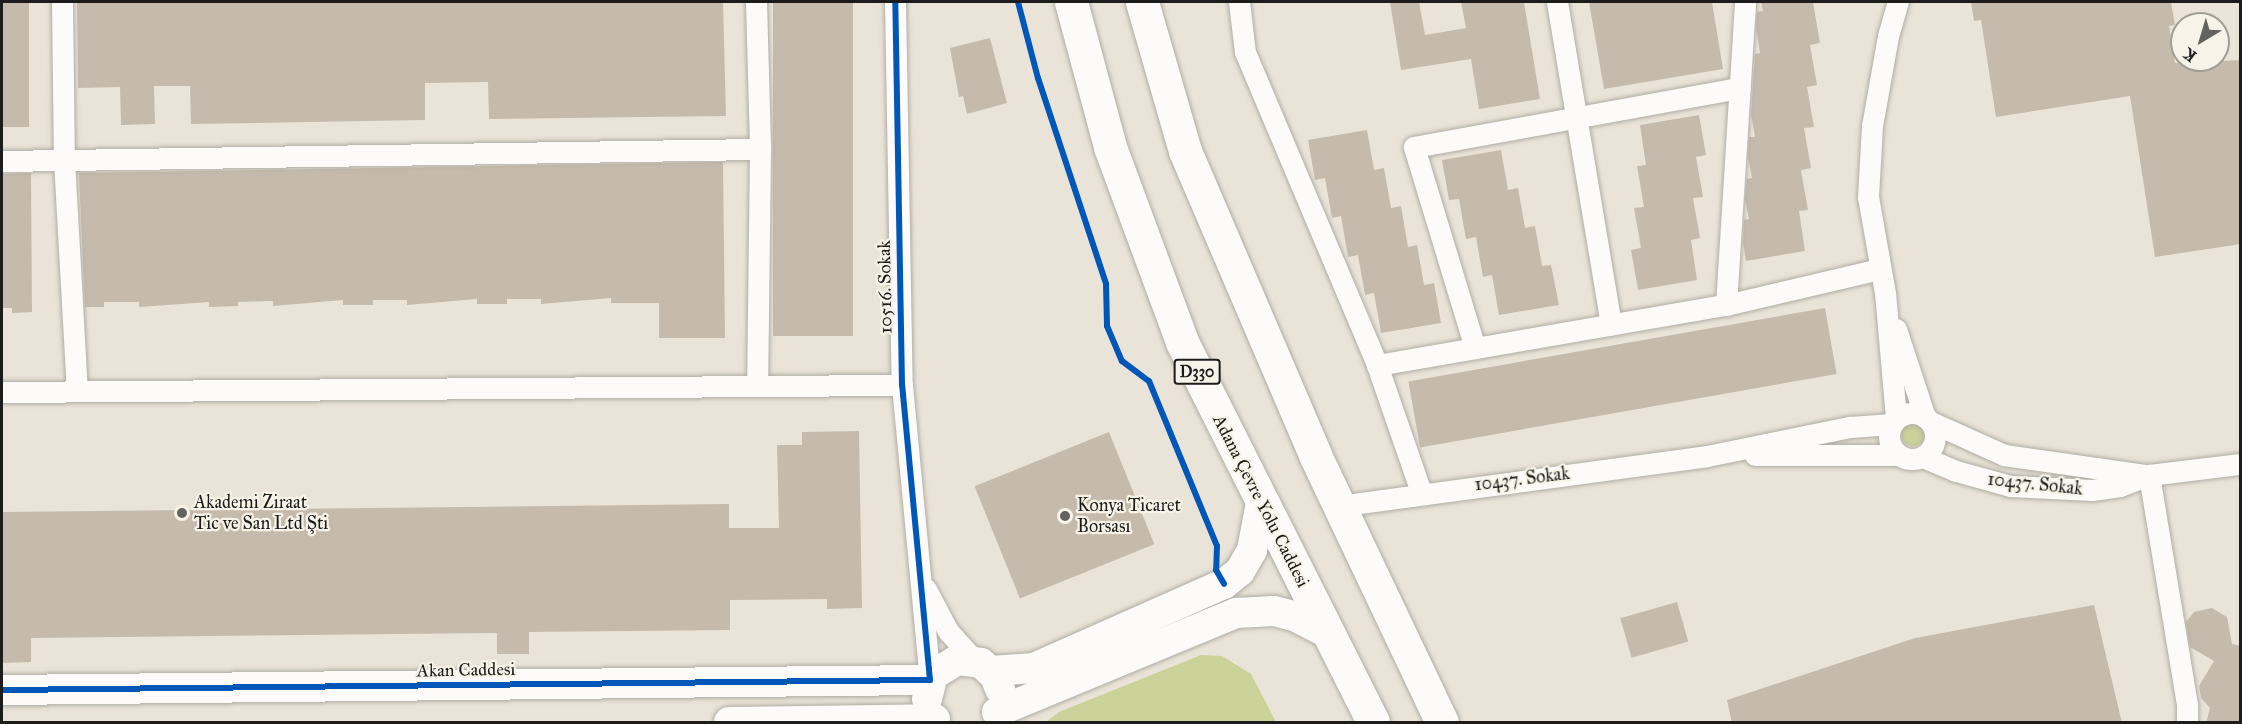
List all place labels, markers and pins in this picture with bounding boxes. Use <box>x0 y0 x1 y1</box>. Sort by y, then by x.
place label: Akademi Ziraat Tic ve San Ltd Şti <box>194 492 328 534</box>
place label: Konya Ticaret Borsası <box>1077 495 1181 538</box>
marker: Akademi Ziraat Tic ve San Ltd Şti <box>175 506 189 520</box>
marker: Konya Ticaret Borsası <box>1058 509 1072 523</box>

